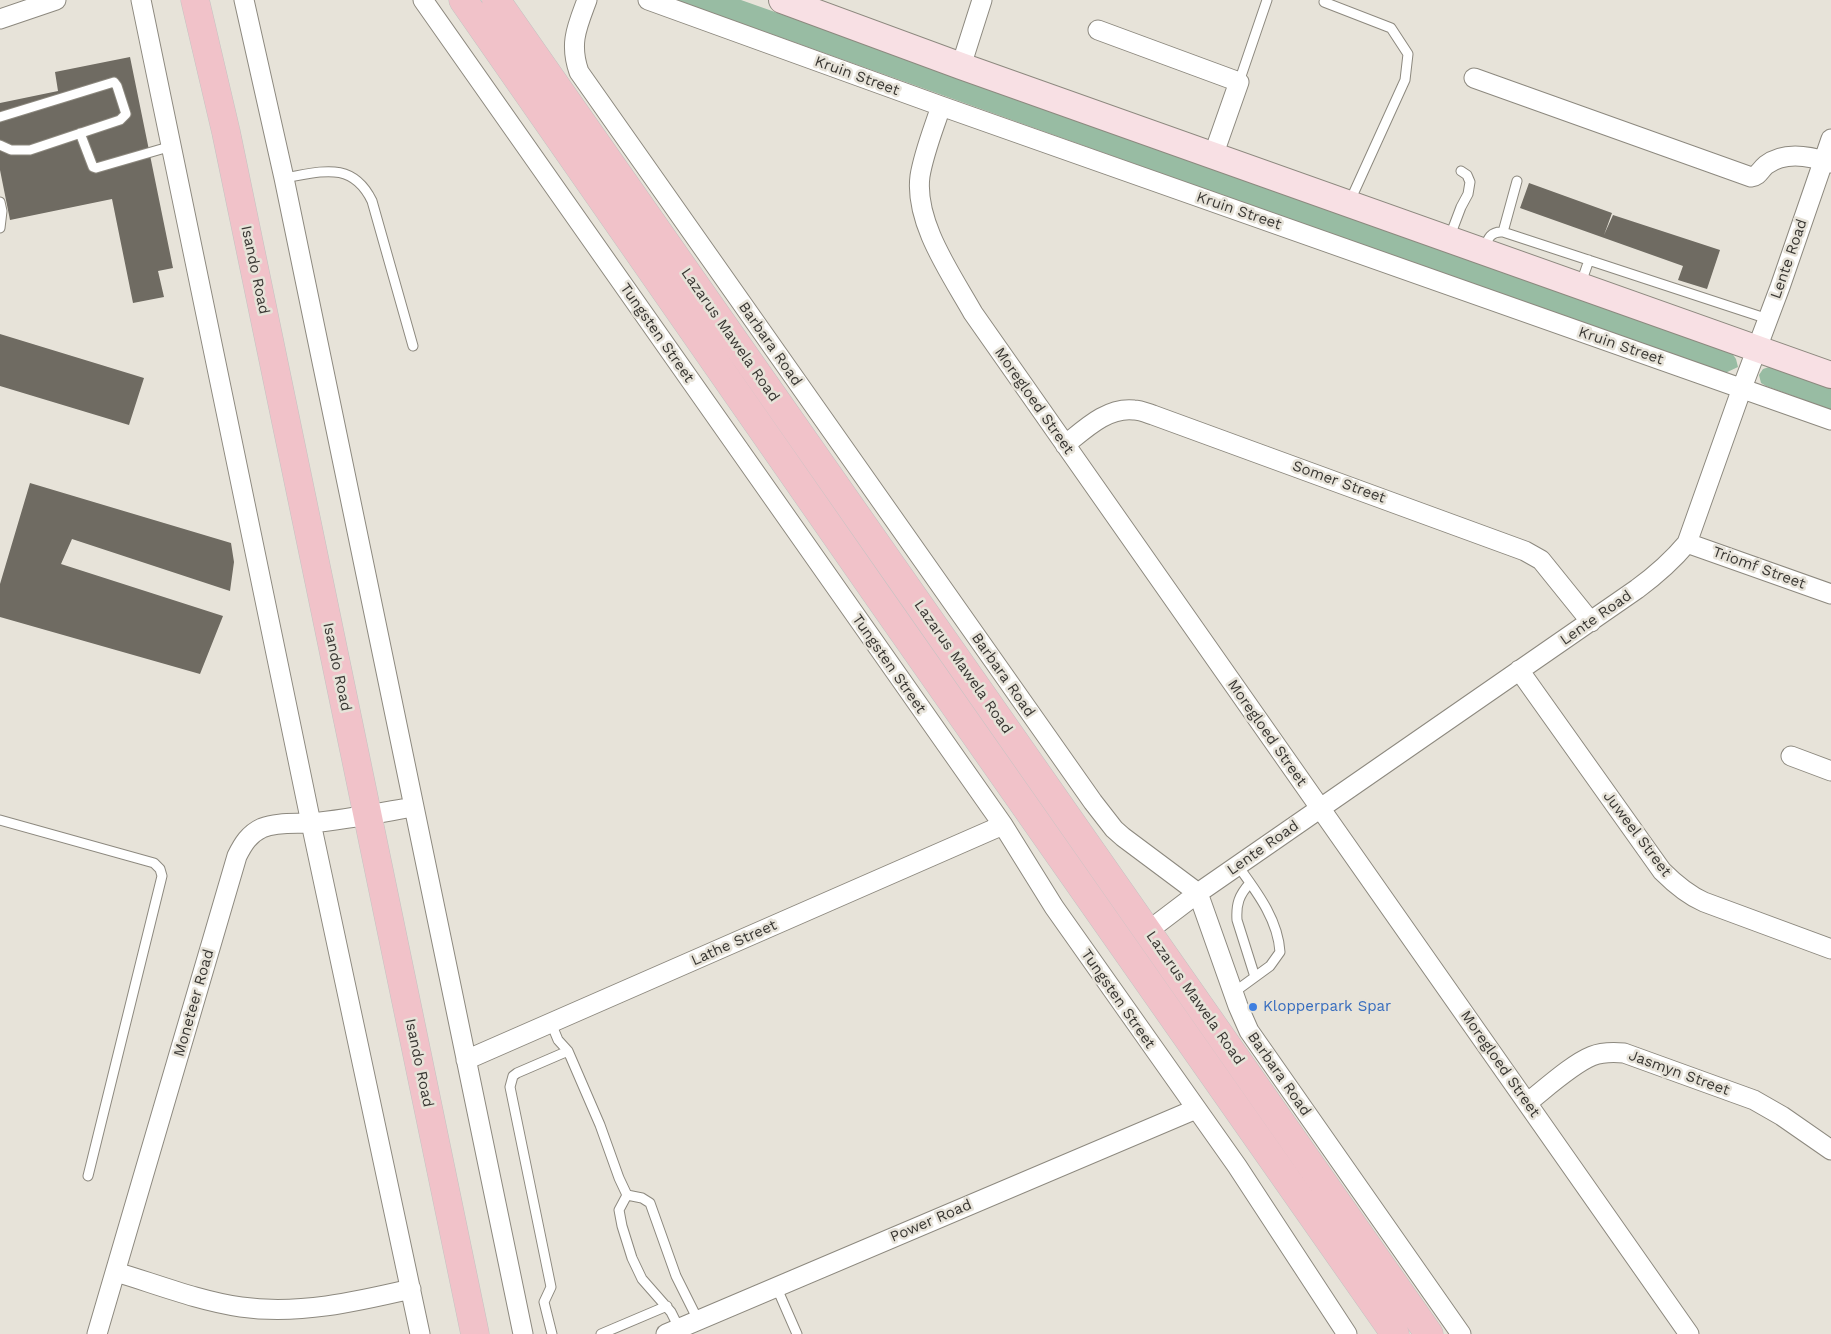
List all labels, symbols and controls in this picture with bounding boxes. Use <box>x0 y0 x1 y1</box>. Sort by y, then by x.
street label: Kruin Street <box>812 52 902 100</box>
street label: Kruin Street <box>1194 188 1284 234</box>
street label: Lente Road <box>1767 217 1811 301</box>
street label: Isando Road <box>237 224 273 316</box>
street label: Lazarus Mawela Road <box>677 265 783 405</box>
street label: Tungsten Street <box>616 280 698 386</box>
street label: Barbara Road <box>734 299 806 389</box>
street label: Kruin Street <box>1576 323 1666 369</box>
street label: Moregloed Street <box>990 344 1078 458</box>
street label: Somer Street <box>1290 457 1388 507</box>
street label: Triomf Street <box>1710 543 1808 593</box>
street label: Lente Road <box>1557 587 1635 649</box>
street label: Lazarus Mawela Road <box>910 597 1016 737</box>
street label: Tungsten Street <box>848 611 930 717</box>
street label: Isando Road <box>319 621 355 713</box>
street label: Barbara Road <box>967 630 1039 720</box>
street label: Moregloed Street <box>1223 676 1311 790</box>
street label: Juweel Street <box>1599 788 1675 880</box>
street label: Lente Road <box>1224 817 1302 879</box>
street label: Lathe Street <box>688 916 780 970</box>
street label: Lazarus Mawela Road <box>1142 928 1248 1068</box>
street label: Tungsten Street <box>1077 946 1159 1052</box>
street label: Moneteer Road <box>170 947 218 1059</box>
place label: Klopperpark Spar <box>1263 998 1391 1016</box>
marker: Klopperpark Spar <box>1247 1001 1259 1013</box>
street label: Moregloed Street <box>1456 1007 1544 1121</box>
street label: Isando Road <box>401 1017 437 1109</box>
street label: Barbara Road <box>1243 1029 1315 1119</box>
street label: Jasmyn Street <box>1626 1046 1732 1100</box>
street label: Power Road <box>888 1196 974 1246</box>

